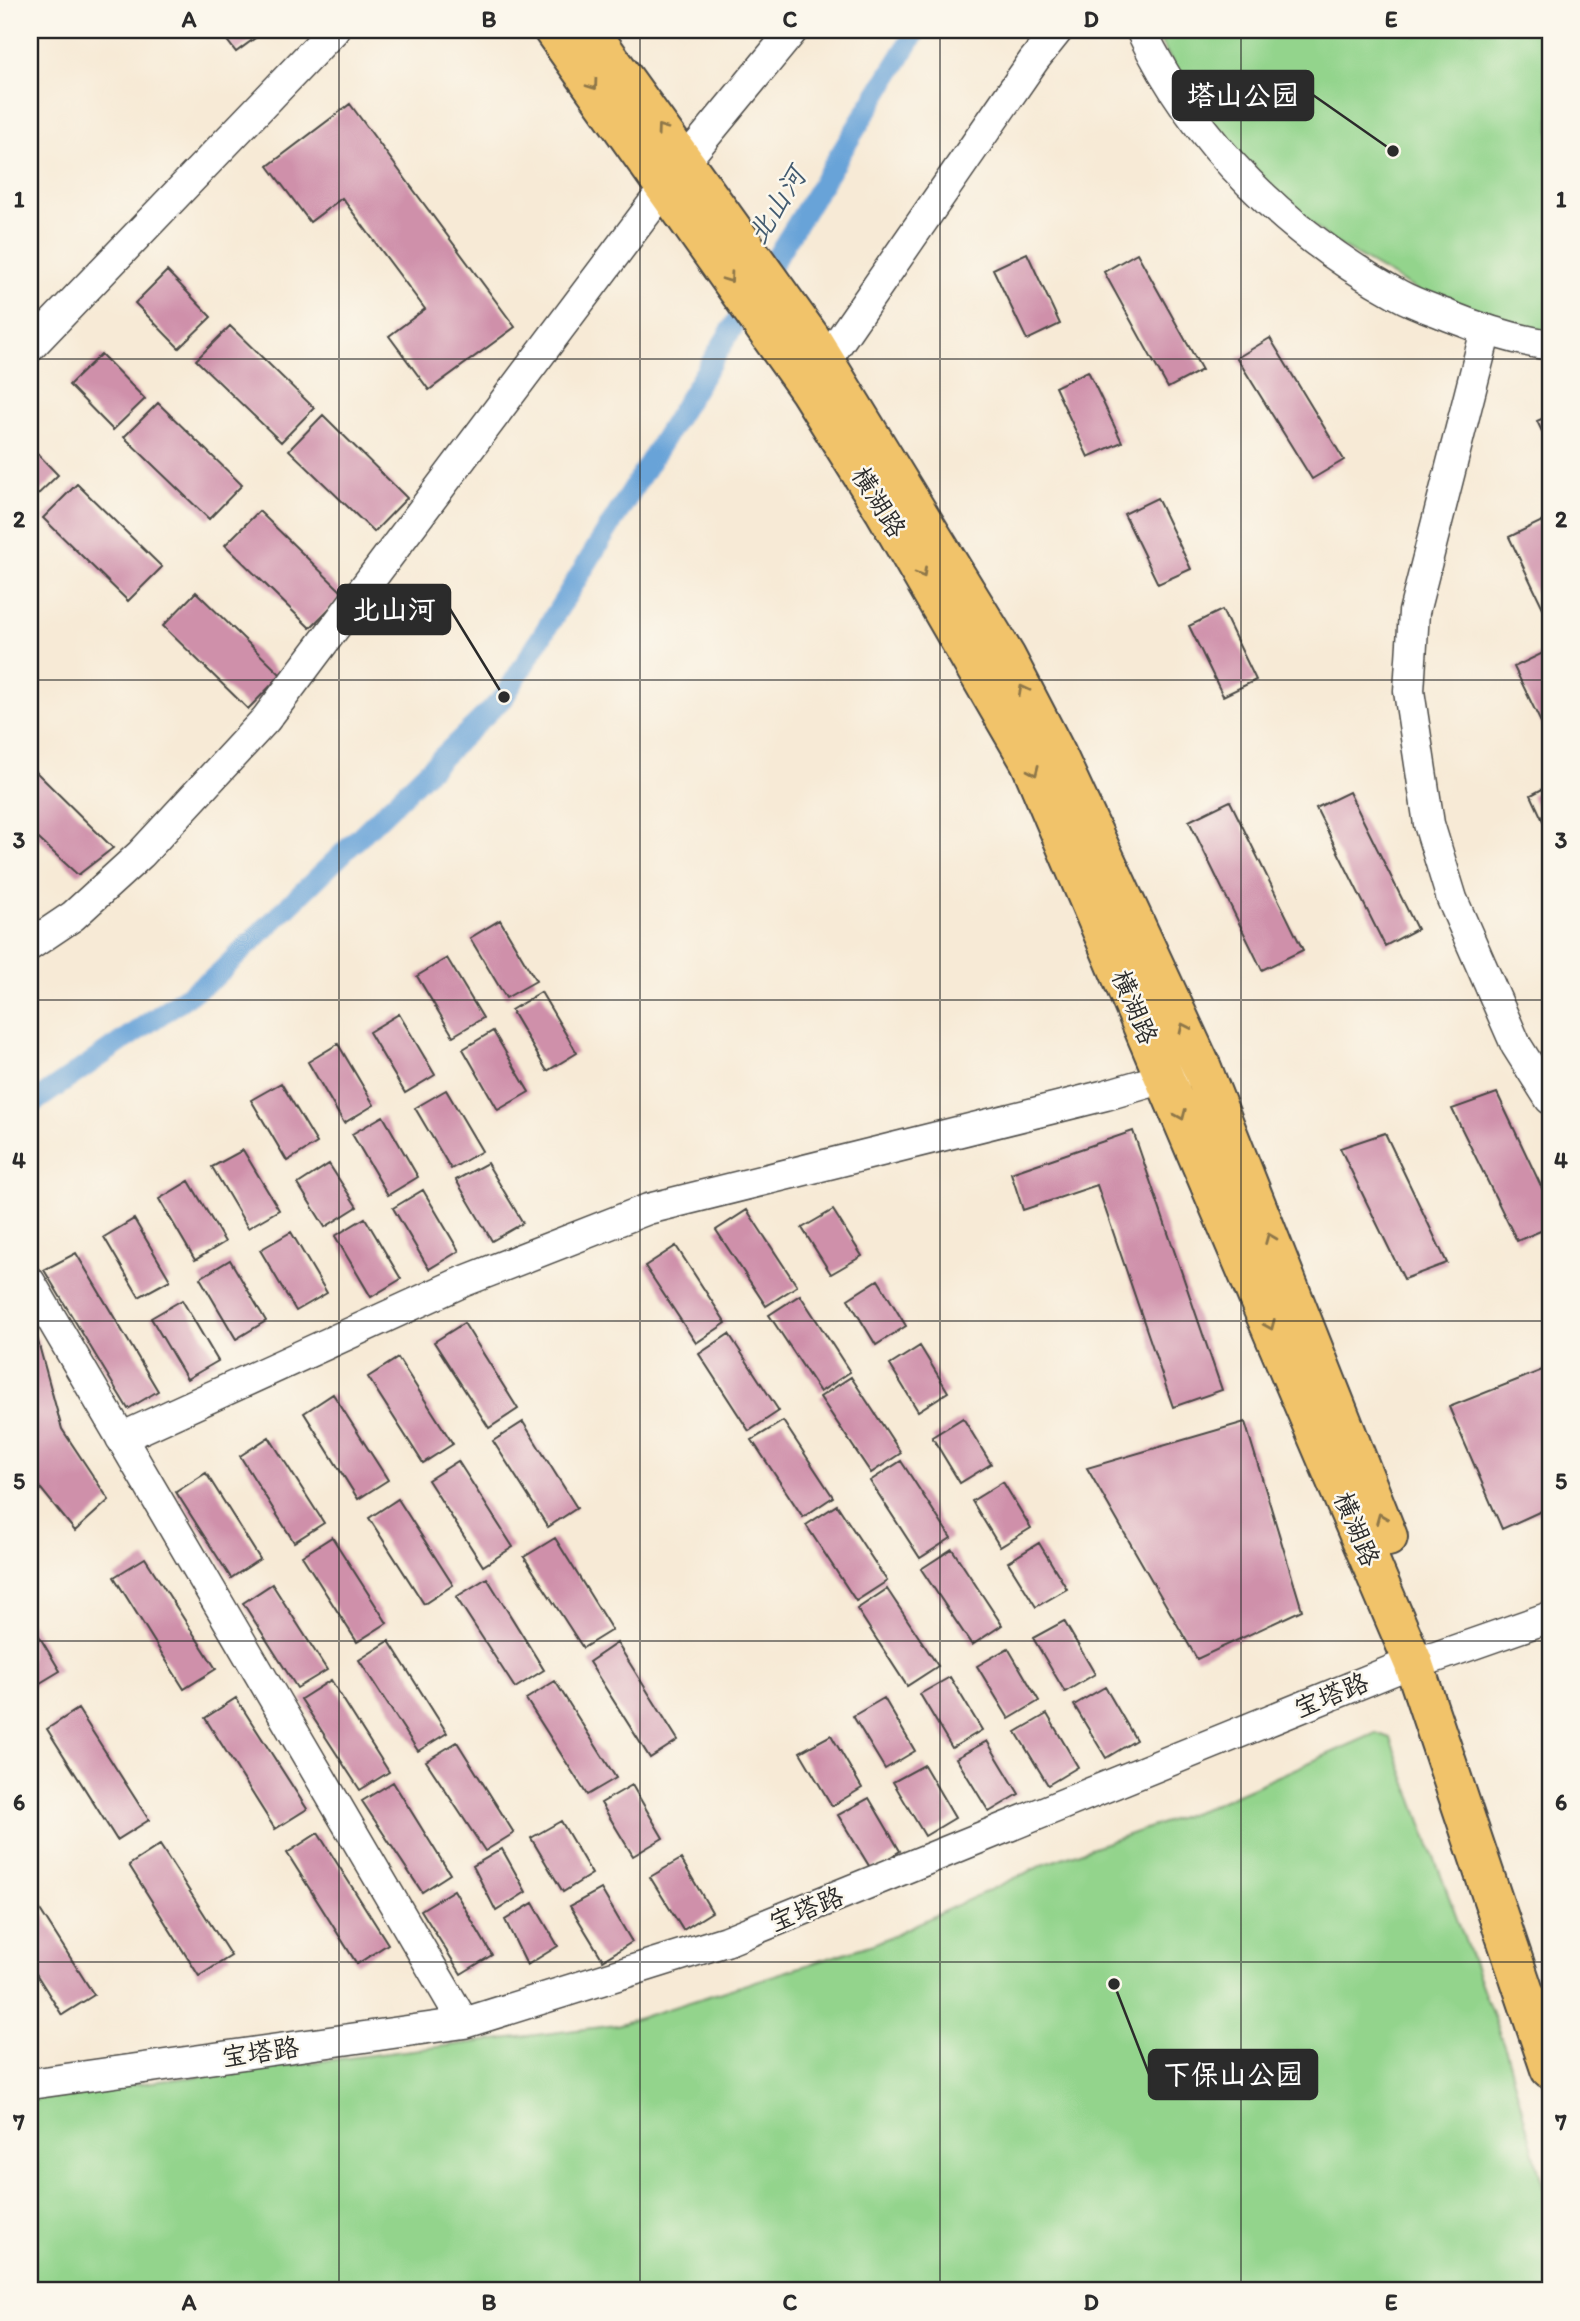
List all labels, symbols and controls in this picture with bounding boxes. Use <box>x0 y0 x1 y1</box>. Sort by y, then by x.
text: A <box>181 5 197 33</box>
text: B <box>482 5 497 33</box>
text: C <box>783 5 798 33</box>
text: D <box>1083 5 1099 33</box>
text: E <box>1385 5 1398 33</box>
callout: 塔山公园 <box>1173 71 1313 120</box>
one-way arrow <box>585 77 597 90</box>
text: 塔山公园 <box>1187 78 1299 112</box>
one-way arrow <box>657 124 670 137</box>
water label: 北山河 <box>739 157 815 250</box>
text: 1 <box>14 185 25 213</box>
text: 1 <box>1556 185 1567 213</box>
one-way arrow <box>721 271 733 283</box>
street label: 横湖路 <box>845 460 913 544</box>
text: 2 <box>13 505 26 533</box>
text: 2 <box>1555 505 1568 533</box>
one-way arrow <box>913 566 926 579</box>
callout: 北山河 <box>338 585 450 634</box>
text: 北山河 <box>352 592 436 626</box>
one-way arrow <box>1017 685 1031 697</box>
one-way arrow <box>1026 764 1040 776</box>
text: 3 <box>13 826 26 854</box>
text: 3 <box>1555 826 1568 854</box>
street label: 横湖路 <box>1105 965 1165 1049</box>
one-way arrow <box>1178 1023 1192 1035</box>
one-way arrow <box>1173 1108 1187 1120</box>
text: 4 <box>12 1146 26 1174</box>
text: 4 <box>1554 1146 1568 1174</box>
one-way arrow <box>1264 1233 1278 1245</box>
one-way arrow <box>1262 1317 1276 1330</box>
text: 5 <box>13 1467 25 1495</box>
text: 5 <box>1555 1467 1567 1495</box>
street label: 横湖路 <box>1327 1487 1387 1571</box>
one-way arrow <box>1375 1513 1389 1525</box>
street label: 宝塔路 <box>1289 1666 1373 1724</box>
text: 6 <box>13 1788 25 1816</box>
text: 6 <box>1555 1788 1567 1816</box>
street label: 宝塔路 <box>764 1880 848 1938</box>
street label: 宝塔路 <box>219 2031 301 2073</box>
callout: 下保山公园 <box>1149 2050 1317 2099</box>
text: 下保山公园 <box>1163 2057 1303 2091</box>
text: 7 <box>12 2108 25 2136</box>
text: 7 <box>1554 2108 1567 2136</box>
text: A <box>181 2288 197 2316</box>
text: B <box>482 2288 497 2316</box>
text: C <box>783 2288 798 2316</box>
text: D <box>1083 2288 1099 2316</box>
text: E <box>1385 2288 1398 2316</box>

